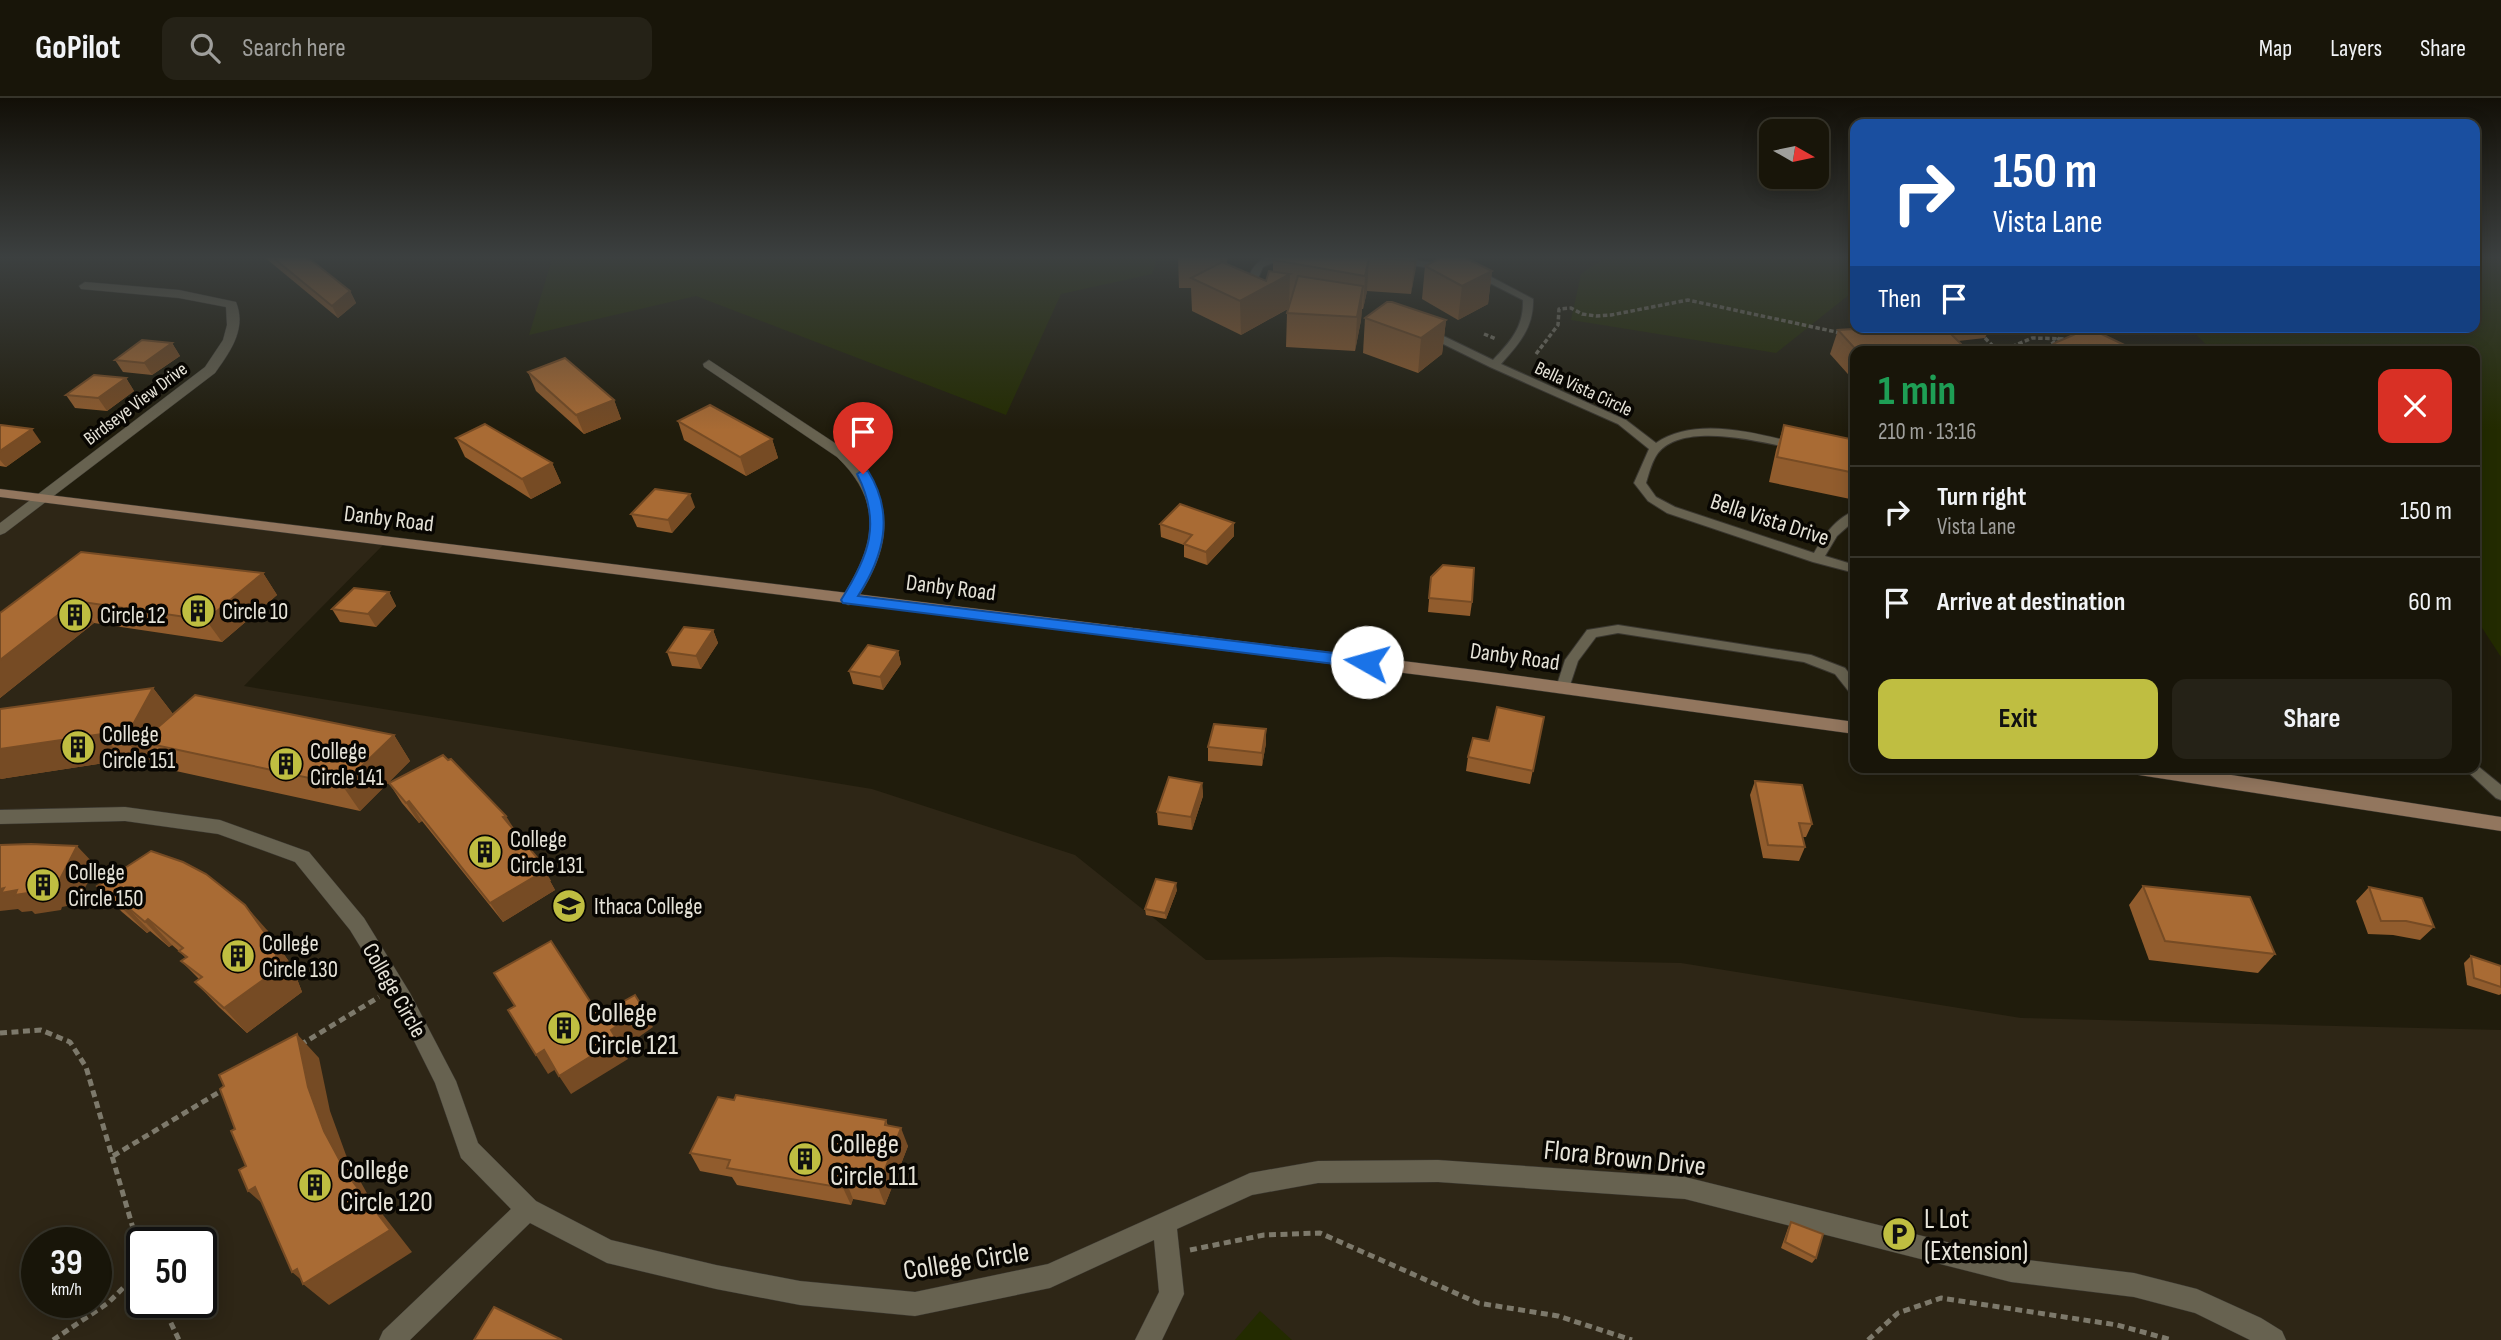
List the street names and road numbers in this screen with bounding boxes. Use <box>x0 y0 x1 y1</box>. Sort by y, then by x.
street label: Bella Vista Circle <box>1531 357 1636 422</box>
street label: Birdseye View Drive <box>80 358 192 451</box>
street label: Bella Vista Drive <box>1707 488 1833 552</box>
street label: Danby Road <box>342 500 435 538</box>
street label: Danby Road <box>904 569 997 607</box>
street label: Danby Road <box>1468 637 1561 677</box>
street label: College Circle <box>356 938 432 1043</box>
street label: Flora Brown Drive <box>1542 1134 1708 1183</box>
street label: College Circle <box>901 1235 1032 1288</box>

